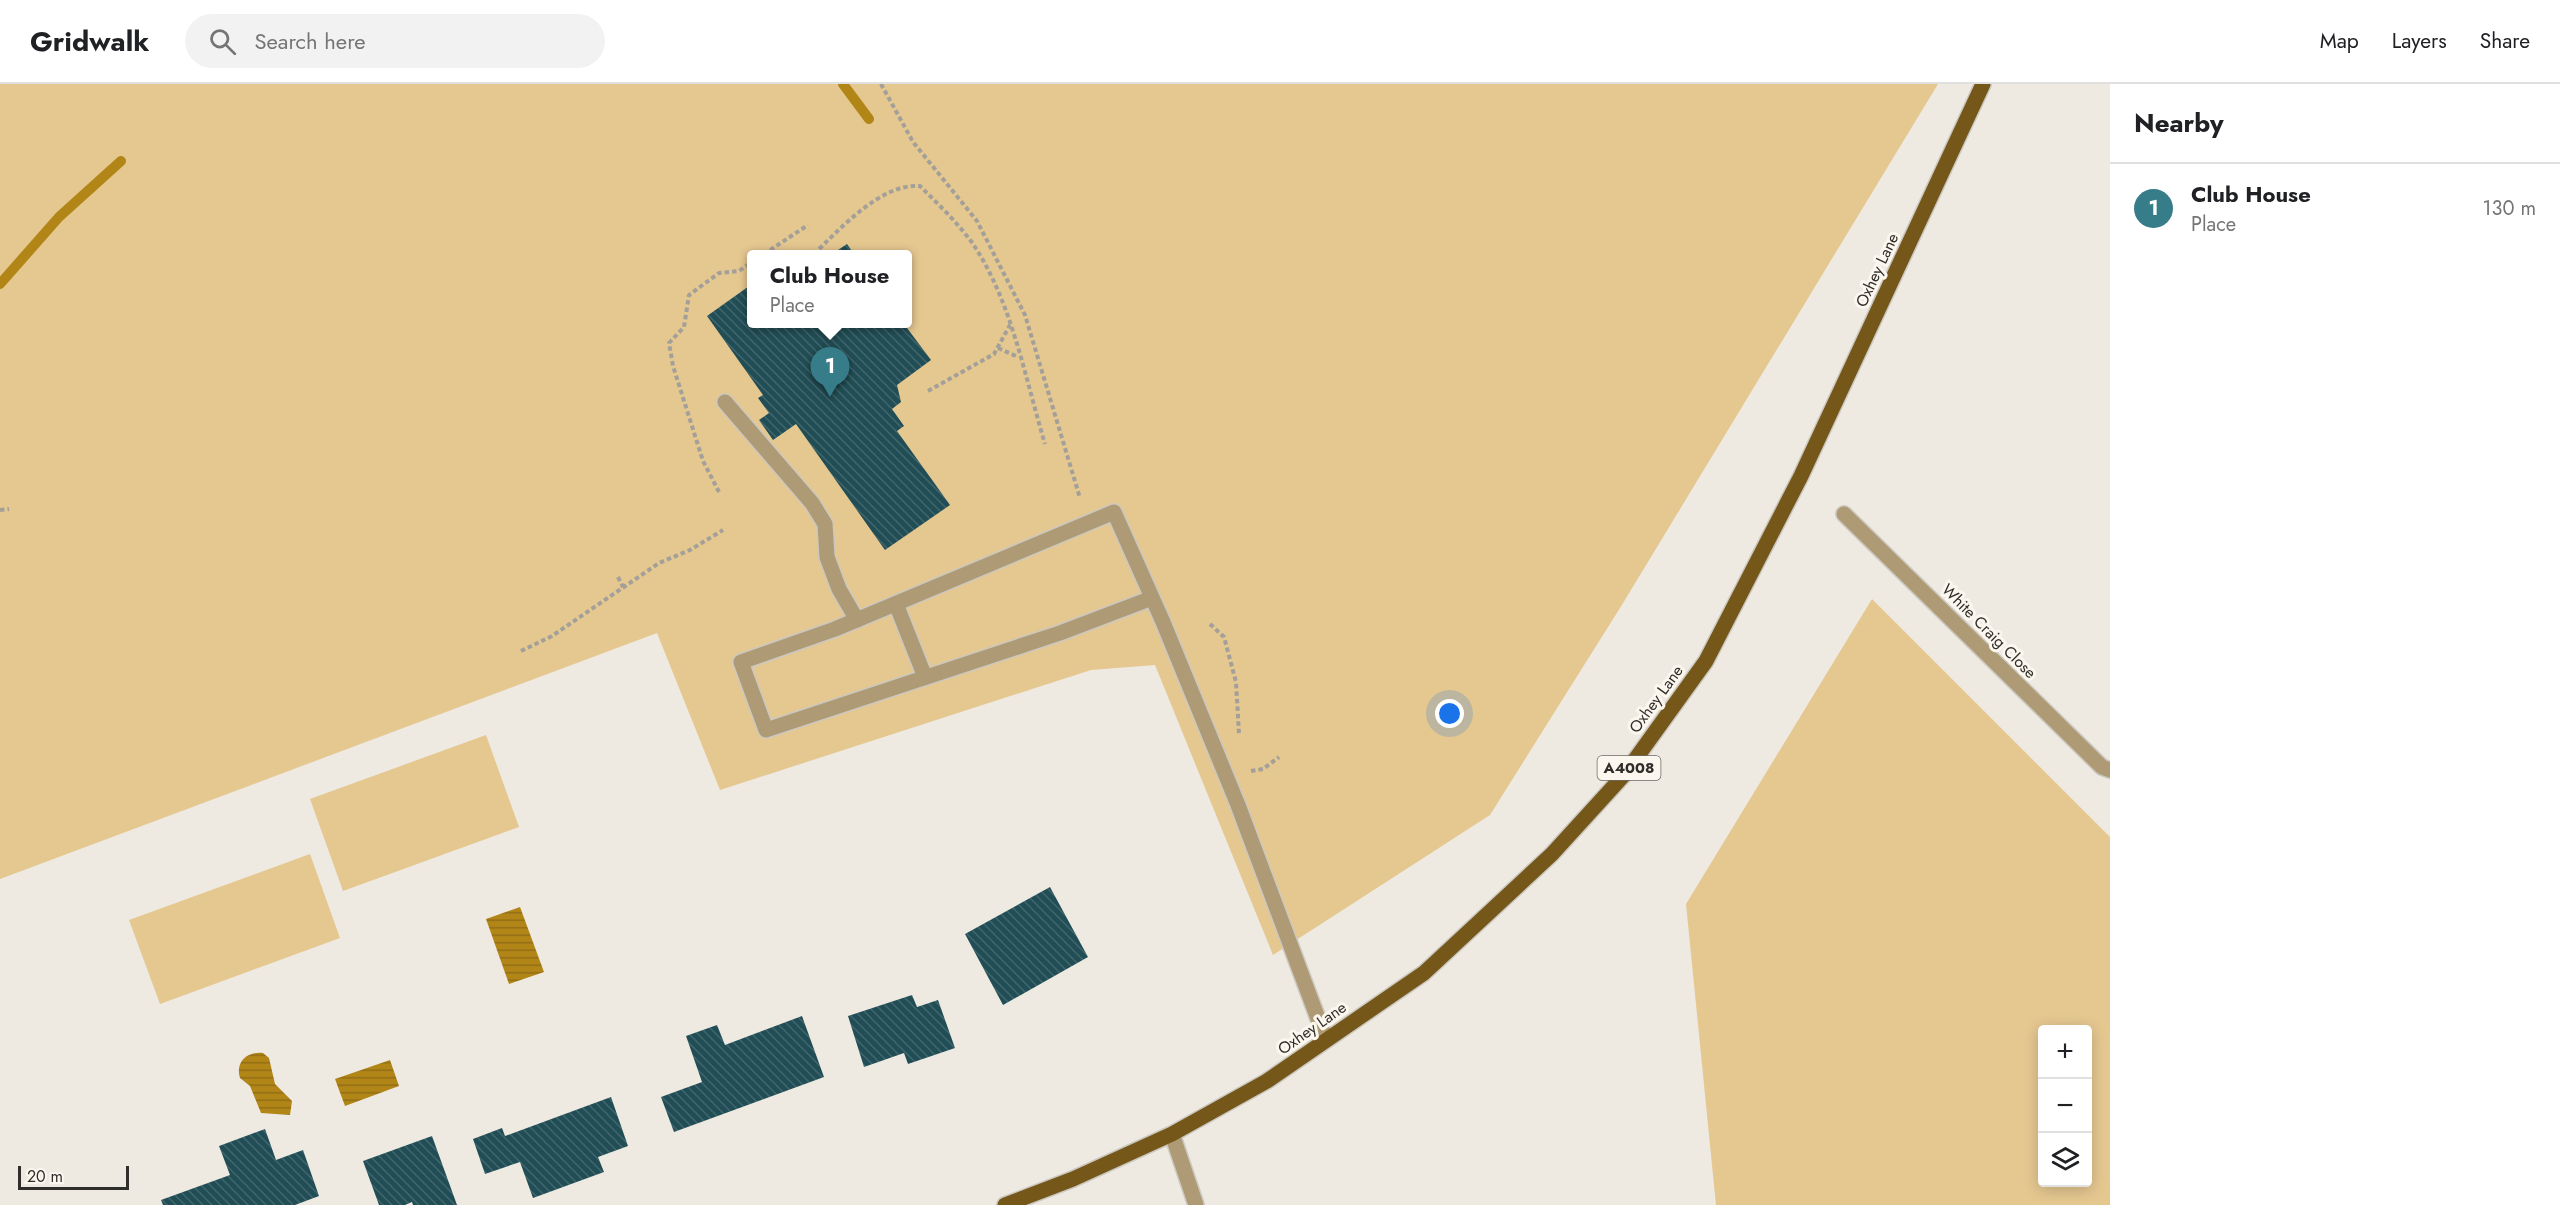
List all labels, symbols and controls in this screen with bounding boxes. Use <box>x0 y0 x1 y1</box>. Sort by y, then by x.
search box <box>185 14 605 68</box>
text: Gridwalk <box>30 21 149 62</box>
icon: search <box>206 25 239 58</box>
text: Search here <box>254 25 366 57</box>
text: Map <box>2320 26 2359 56</box>
text: Layers <box>2392 26 2447 56</box>
text: Share <box>2480 26 2530 56</box>
text: Nearby <box>2134 104 2223 142</box>
text: Club House <box>2191 178 2311 210</box>
text: 1 <box>2148 194 2159 223</box>
text: 130 m <box>2482 194 2536 223</box>
text: Place <box>2191 210 2236 239</box>
street label: Oxhey Lane <box>1850 229 1904 311</box>
popup <box>747 250 912 328</box>
text: Club House <box>770 259 889 291</box>
text: Place <box>770 291 815 320</box>
pin: 1 <box>810 348 850 397</box>
street label: White Craig Close <box>1936 578 2042 684</box>
street label: Oxhey Lane <box>1623 660 1689 738</box>
your location <box>1435 699 1464 728</box>
road number: A4008 <box>1598 756 1660 780</box>
street label: Oxhey Lane <box>1273 996 1351 1060</box>
map controls <box>2038 1025 2092 1187</box>
button: + <box>2038 1025 2092 1079</box>
button: − <box>2038 1079 2092 1133</box>
button: layers <box>2038 1133 2092 1187</box>
scale bar <box>18 1163 129 1190</box>
text: 20 m <box>27 1165 63 1188</box>

